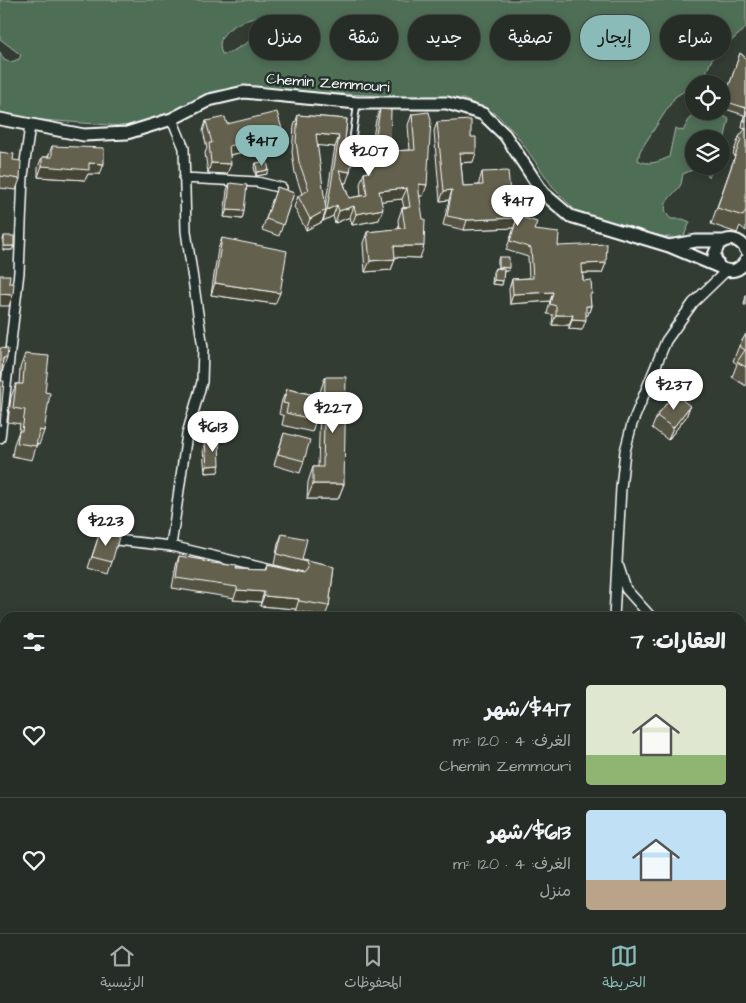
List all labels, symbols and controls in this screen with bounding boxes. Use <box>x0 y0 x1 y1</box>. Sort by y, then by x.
chip: منزل <box>249 15 320 60</box>
chip: شقة <box>330 15 398 60</box>
chip: جديد <box>408 15 480 60</box>
chip: تصفية <box>490 15 570 60</box>
chip: إيجار <box>580 15 650 60</box>
chip: شراء <box>660 15 731 60</box>
street label: Chemin Zemmouri <box>266 68 391 98</box>
map controls <box>685 75 730 175</box>
button: locate <box>685 75 730 120</box>
pin: $417 <box>232 124 292 167</box>
text: $417 <box>246 130 278 152</box>
button: layers <box>685 130 730 175</box>
pin: $207 <box>339 134 399 177</box>
text: $207 <box>350 140 388 162</box>
pin: $417 <box>488 184 548 227</box>
text: $417 <box>502 190 534 212</box>
pin: $237 <box>644 368 704 411</box>
text: $237 <box>656 374 692 396</box>
pin: $227 <box>303 392 363 434</box>
text: $227 <box>314 397 352 419</box>
pin: $613 <box>183 410 243 453</box>
text: $613 <box>198 416 228 438</box>
pin: $223 <box>76 504 136 547</box>
text: $223 <box>88 510 124 532</box>
text: العقارات: 7 <box>631 627 726 656</box>
icon: filters <box>20 628 48 656</box>
text: $417/شهر <box>485 695 571 724</box>
icon: home <box>626 705 686 765</box>
icon: heart <box>20 721 48 749</box>
text: الغرف: 4 · 120 m² <box>453 730 571 752</box>
text: Chemin Zemmouri <box>439 755 571 777</box>
text: $613/شهر <box>488 818 571 847</box>
icon: home <box>626 830 686 890</box>
icon: heart <box>20 846 48 874</box>
text: الغرف: 4 · 120 m² <box>453 853 571 875</box>
text: منزل <box>539 880 571 902</box>
tab: الرئيسية <box>100 942 144 995</box>
tab: المحفوظات <box>344 942 402 995</box>
tab: الخريطة <box>602 942 646 995</box>

